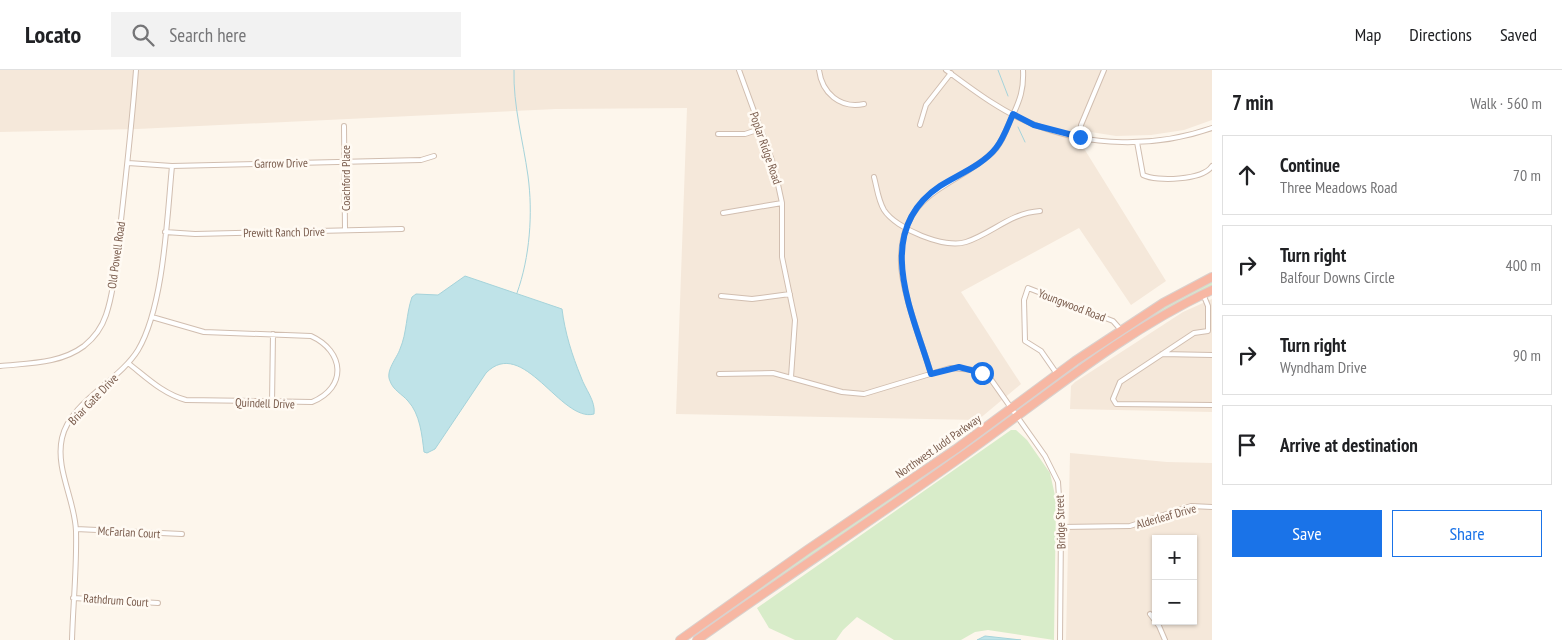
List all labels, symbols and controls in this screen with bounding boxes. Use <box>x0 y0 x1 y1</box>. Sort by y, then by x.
search box <box>111 12 461 57</box>
text: Locato <box>25 19 81 50</box>
icon: search <box>129 21 157 49</box>
text: Search here <box>169 23 246 47</box>
text: Map <box>1355 23 1381 46</box>
text: Directions <box>1409 23 1472 46</box>
text: Saved <box>1500 23 1537 46</box>
text: 7 min <box>1232 89 1274 116</box>
text: Walk · 560 m <box>1470 93 1542 113</box>
street label: Poplar Ridge Road <box>747 110 785 186</box>
route end <box>1069 126 1092 149</box>
street label: Coachford Place <box>338 145 353 211</box>
text: Continue <box>1280 153 1340 177</box>
street label: Garrow Drive <box>254 155 308 171</box>
icon: ahead <box>1233 161 1261 189</box>
text: 70 m <box>1513 165 1541 185</box>
text: Three Meadows Road <box>1280 177 1398 197</box>
street label: Old Powell Road <box>104 220 128 290</box>
street label: Prewitt Ranch Drive <box>243 224 325 240</box>
text: Turn right <box>1280 243 1346 267</box>
icon: right <box>1233 251 1261 279</box>
text: 400 m <box>1506 255 1541 275</box>
text: Balfour Downs Circle <box>1280 267 1395 287</box>
street label: Youngwood Road <box>1036 285 1108 325</box>
text: Turn right <box>1280 333 1346 357</box>
icon: right <box>1233 341 1261 369</box>
text: 90 m <box>1513 345 1541 365</box>
text: Wyndham Drive <box>1280 357 1367 377</box>
route start <box>971 362 994 385</box>
street label: Briar Gate Drive <box>65 370 121 428</box>
street label: Quindell Drive <box>235 394 295 412</box>
street label: Northwest Judd Parkway <box>892 411 984 481</box>
icon: arrive <box>1233 431 1261 459</box>
text: Arrive at destination <box>1280 433 1418 457</box>
street label: Bridge Street <box>1052 494 1068 549</box>
street label: Alderleaf Drive <box>1134 500 1198 532</box>
button: Save <box>1232 510 1382 557</box>
button: Share <box>1392 510 1542 557</box>
street label: McFarlan Court <box>97 523 161 541</box>
map controls <box>1152 535 1197 625</box>
button: + <box>1152 535 1197 580</box>
button: − <box>1152 580 1197 625</box>
street label: Rathdrum Court <box>83 590 150 610</box>

